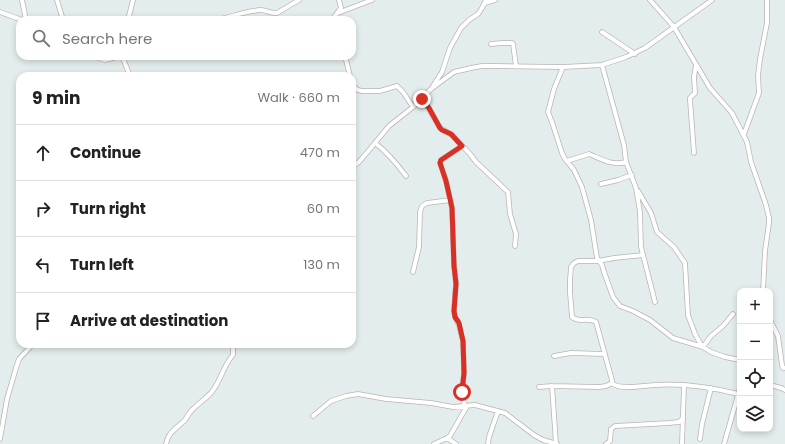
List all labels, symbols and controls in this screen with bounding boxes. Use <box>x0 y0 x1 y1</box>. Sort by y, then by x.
search box <box>16 16 356 60</box>
icon: search <box>30 27 52 49</box>
text: Search here <box>62 28 152 49</box>
text: 9 min <box>32 86 81 110</box>
text: Walk · 660 m <box>257 88 340 107</box>
route end <box>413 90 431 108</box>
icon: ahead <box>32 142 54 164</box>
text: Continue <box>70 142 141 163</box>
text: 470 m <box>300 143 340 162</box>
icon: right <box>32 198 54 220</box>
text: Turn right <box>70 198 146 219</box>
text: 60 m <box>307 199 340 218</box>
icon: left <box>32 254 54 276</box>
text: Turn left <box>70 254 134 275</box>
text: 130 m <box>303 255 340 274</box>
map controls <box>737 288 773 432</box>
button: + <box>737 288 773 324</box>
icon: arrive <box>32 310 54 332</box>
text: Arrive at destination <box>70 310 228 331</box>
button: − <box>737 324 773 360</box>
button: locate <box>737 360 773 396</box>
route start <box>453 383 471 401</box>
button: layers <box>737 396 773 432</box>

